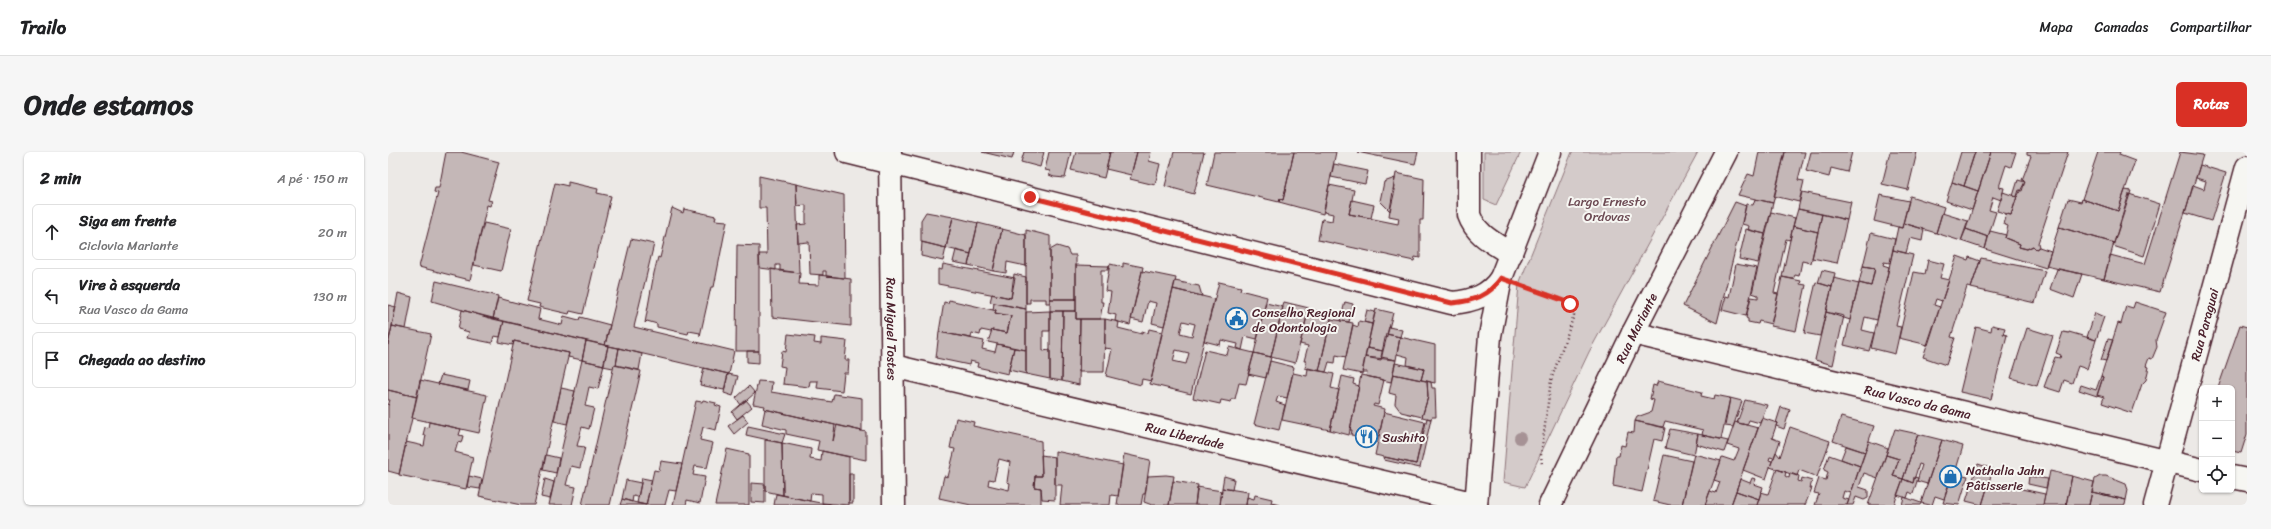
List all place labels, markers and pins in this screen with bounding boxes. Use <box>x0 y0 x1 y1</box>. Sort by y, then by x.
place label: Conselho Regional de Odontologia <box>1252 301 1355 339</box>
public building icon: Conselho Regional de Odontologia <box>1223 306 1249 332</box>
restaurant icon: Sushito <box>1353 424 1379 450</box>
place label: Sushito <box>1382 426 1426 449</box>
place label: Nathalia Jahn Pâtisserie <box>1966 459 2044 497</box>
shop icon: Nathalia Jahn Pâtisserie <box>1938 464 1964 490</box>

